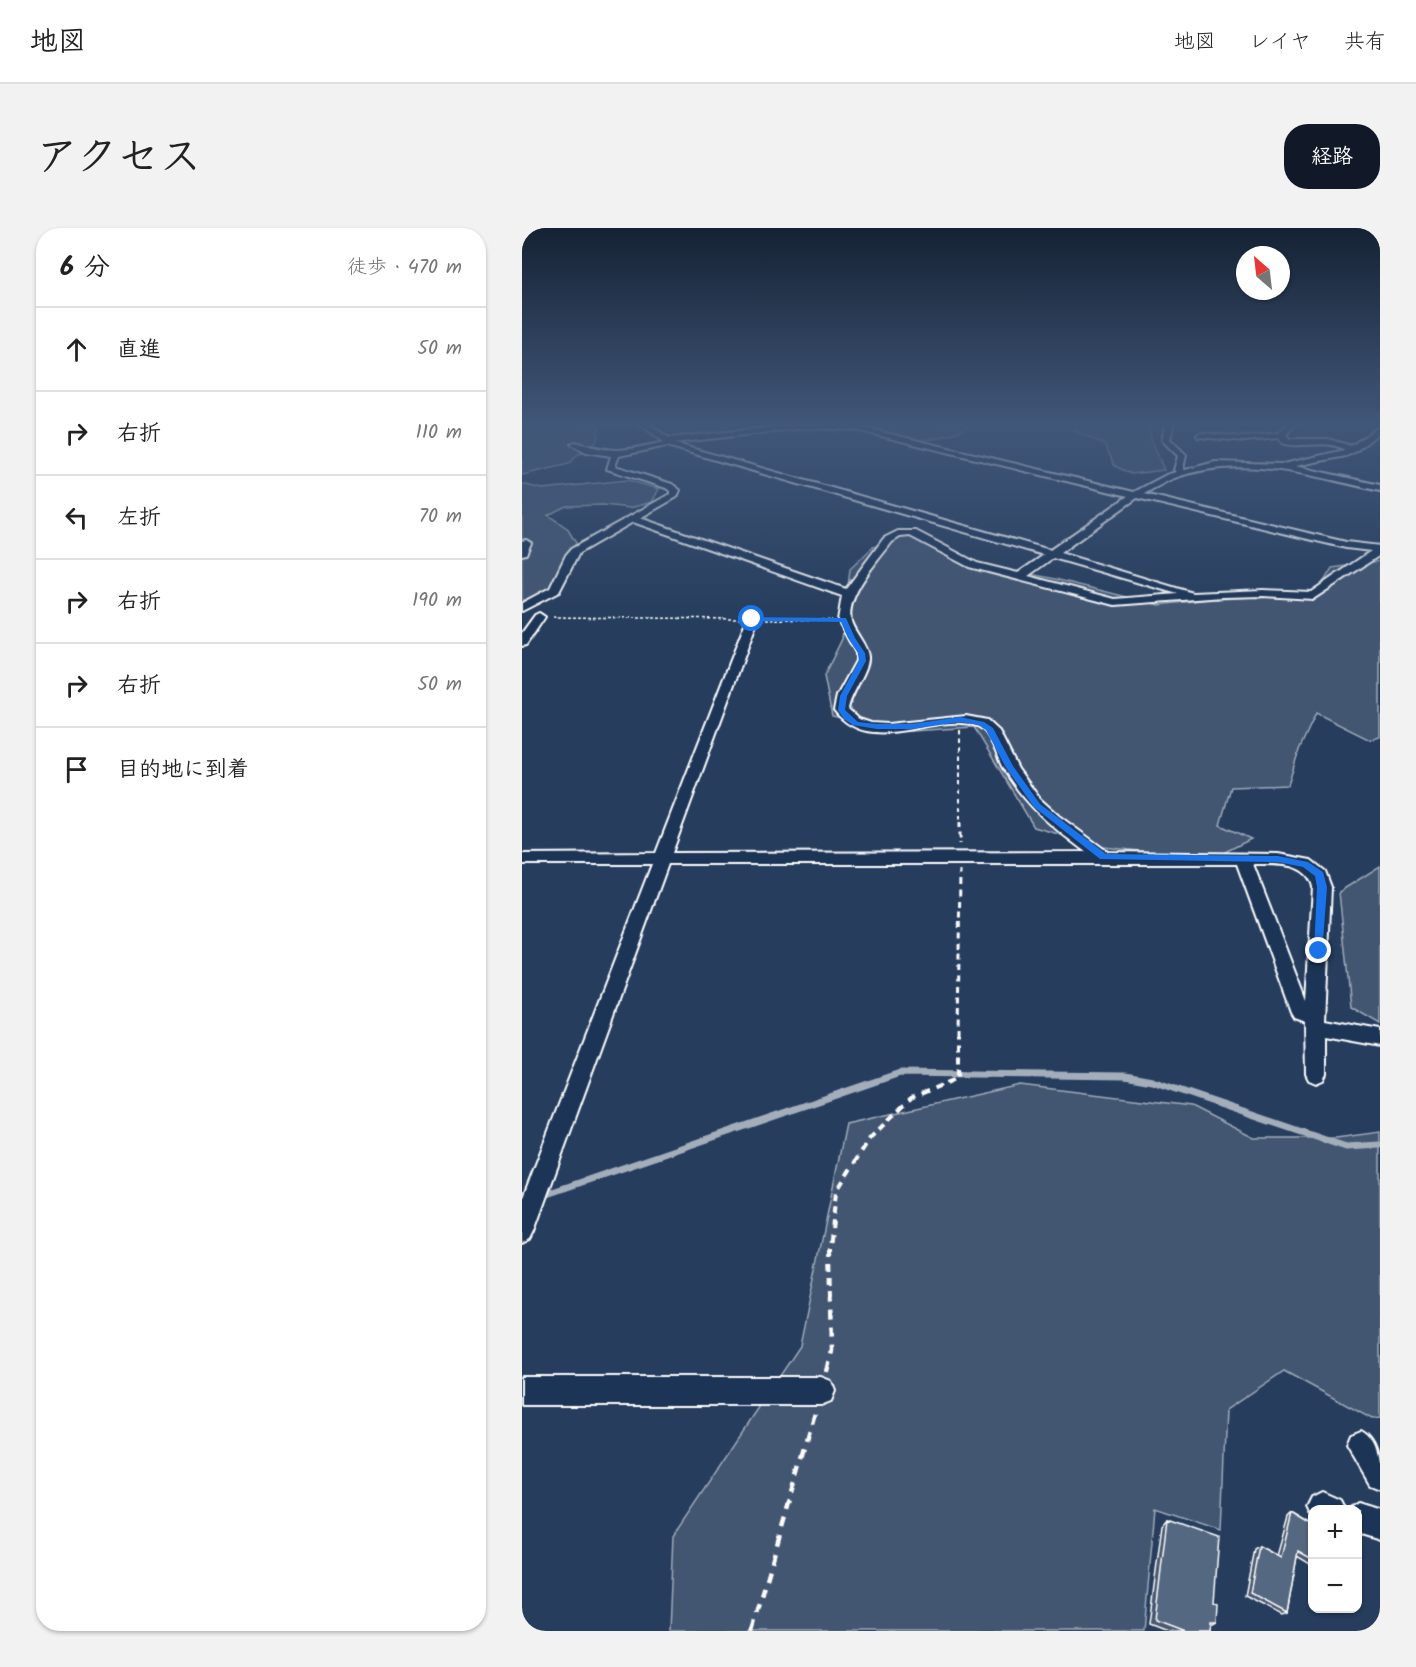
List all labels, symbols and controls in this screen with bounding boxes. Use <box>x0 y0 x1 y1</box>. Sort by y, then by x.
text: 地図 <box>30 20 86 65</box>
text: 地図 <box>1174 26 1216 59</box>
text: レイヤ <box>1249 26 1311 59</box>
text: 共有 <box>1344 26 1386 59</box>
button: 経路 <box>1284 124 1380 189</box>
text: アクセス <box>36 125 201 192</box>
north arrow <box>1236 246 1290 300</box>
text: 6 分 <box>60 247 110 289</box>
text: 徒歩 · 470 m <box>347 252 462 284</box>
icon: ahead <box>60 333 93 366</box>
text: 直進 <box>117 333 161 368</box>
text: 50 m <box>417 333 462 365</box>
icon: right <box>60 417 93 450</box>
text: 右折 <box>117 417 161 452</box>
text: 110 m <box>416 417 462 449</box>
icon: left <box>60 501 93 534</box>
text: 左折 <box>117 501 161 536</box>
text: 70 m <box>419 501 462 533</box>
icon: right <box>60 585 93 618</box>
text: 右折 <box>117 585 161 620</box>
text: 190 m <box>412 585 462 617</box>
route start <box>738 605 764 631</box>
icon: right <box>60 669 93 702</box>
text: 右折 <box>117 669 161 704</box>
text: 50 m <box>417 669 462 701</box>
icon: arrive <box>60 753 93 786</box>
text: 目的地に到着 <box>117 753 249 788</box>
route end <box>1305 937 1331 963</box>
map controls <box>1308 1505 1362 1613</box>
button: + <box>1308 1505 1362 1559</box>
button: − <box>1308 1559 1362 1613</box>

